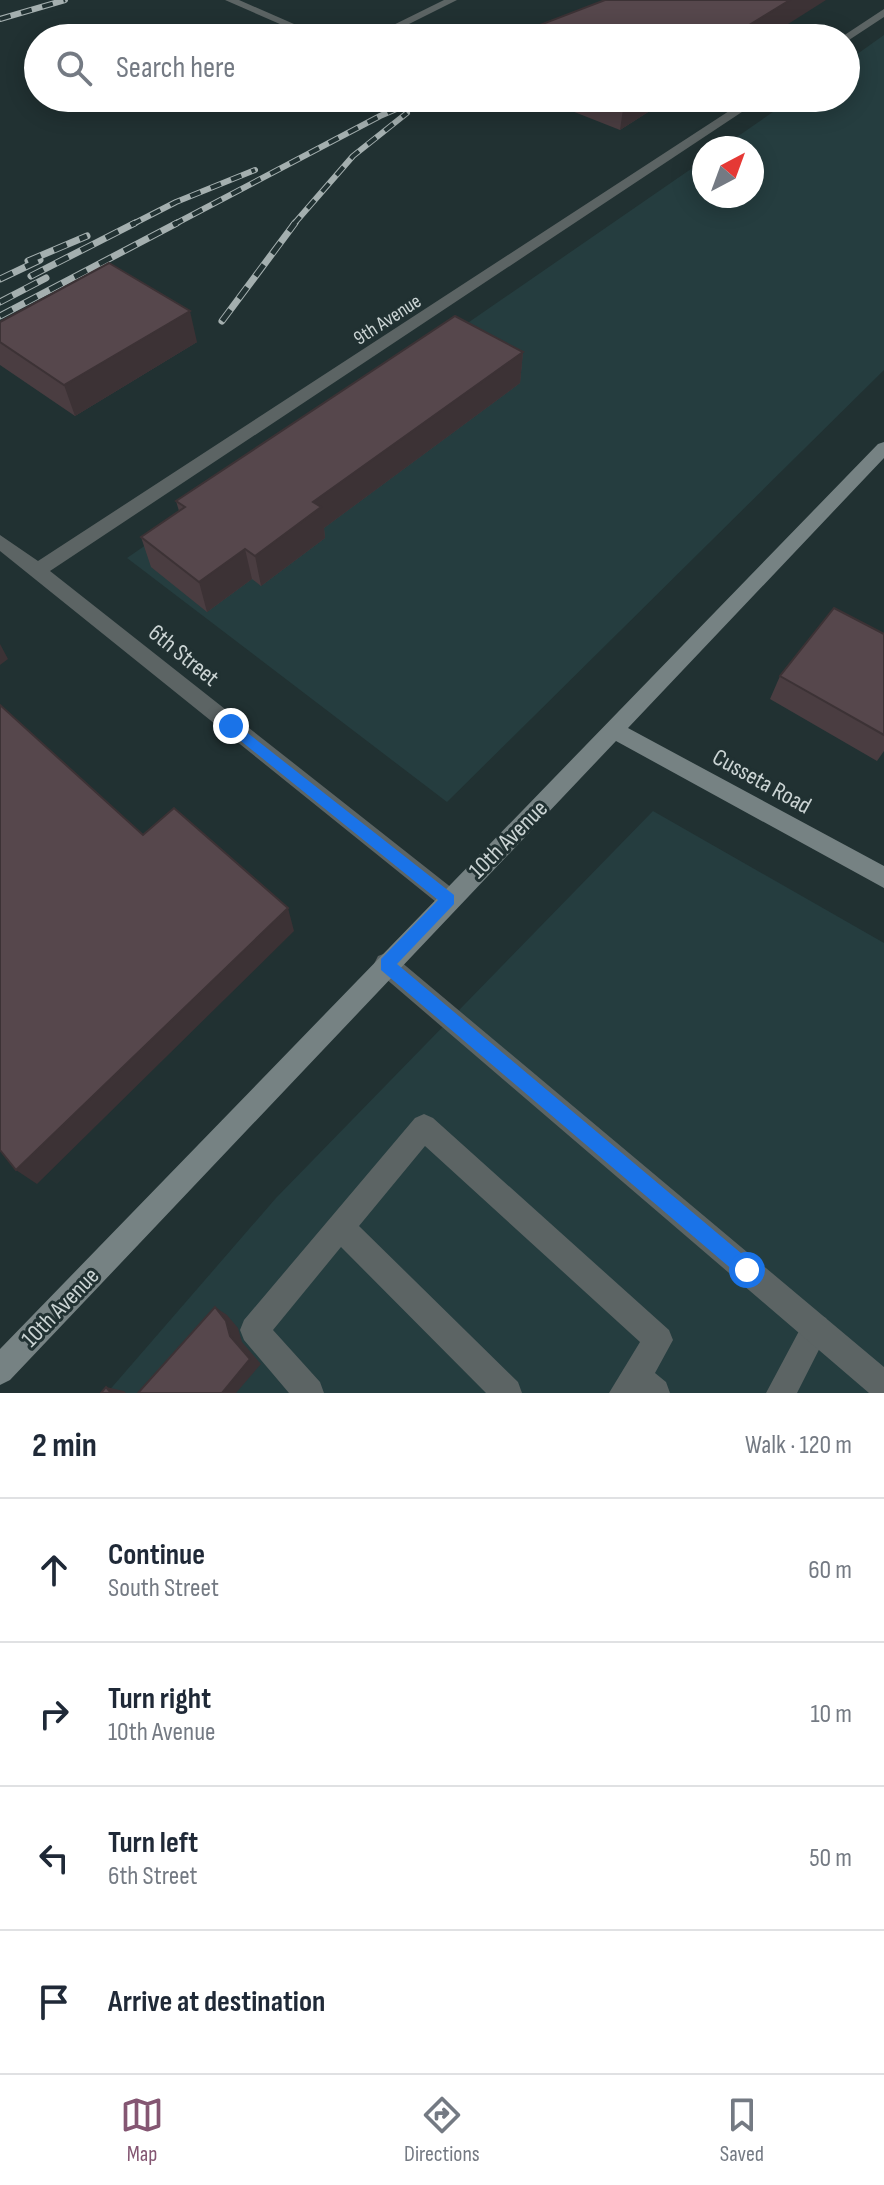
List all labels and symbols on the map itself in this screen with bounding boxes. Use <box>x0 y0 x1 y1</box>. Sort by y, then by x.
north arrow <box>692 136 764 208</box>
street label: 9th Avenue <box>349 289 426 351</box>
street label: 6th Street <box>142 618 225 693</box>
route end <box>213 708 249 744</box>
street label: Cusseta Road <box>707 742 816 820</box>
street label: 10th Avenue <box>463 794 554 885</box>
route start <box>729 1252 765 1288</box>
street label: 10th Avenue <box>15 1262 105 1353</box>

